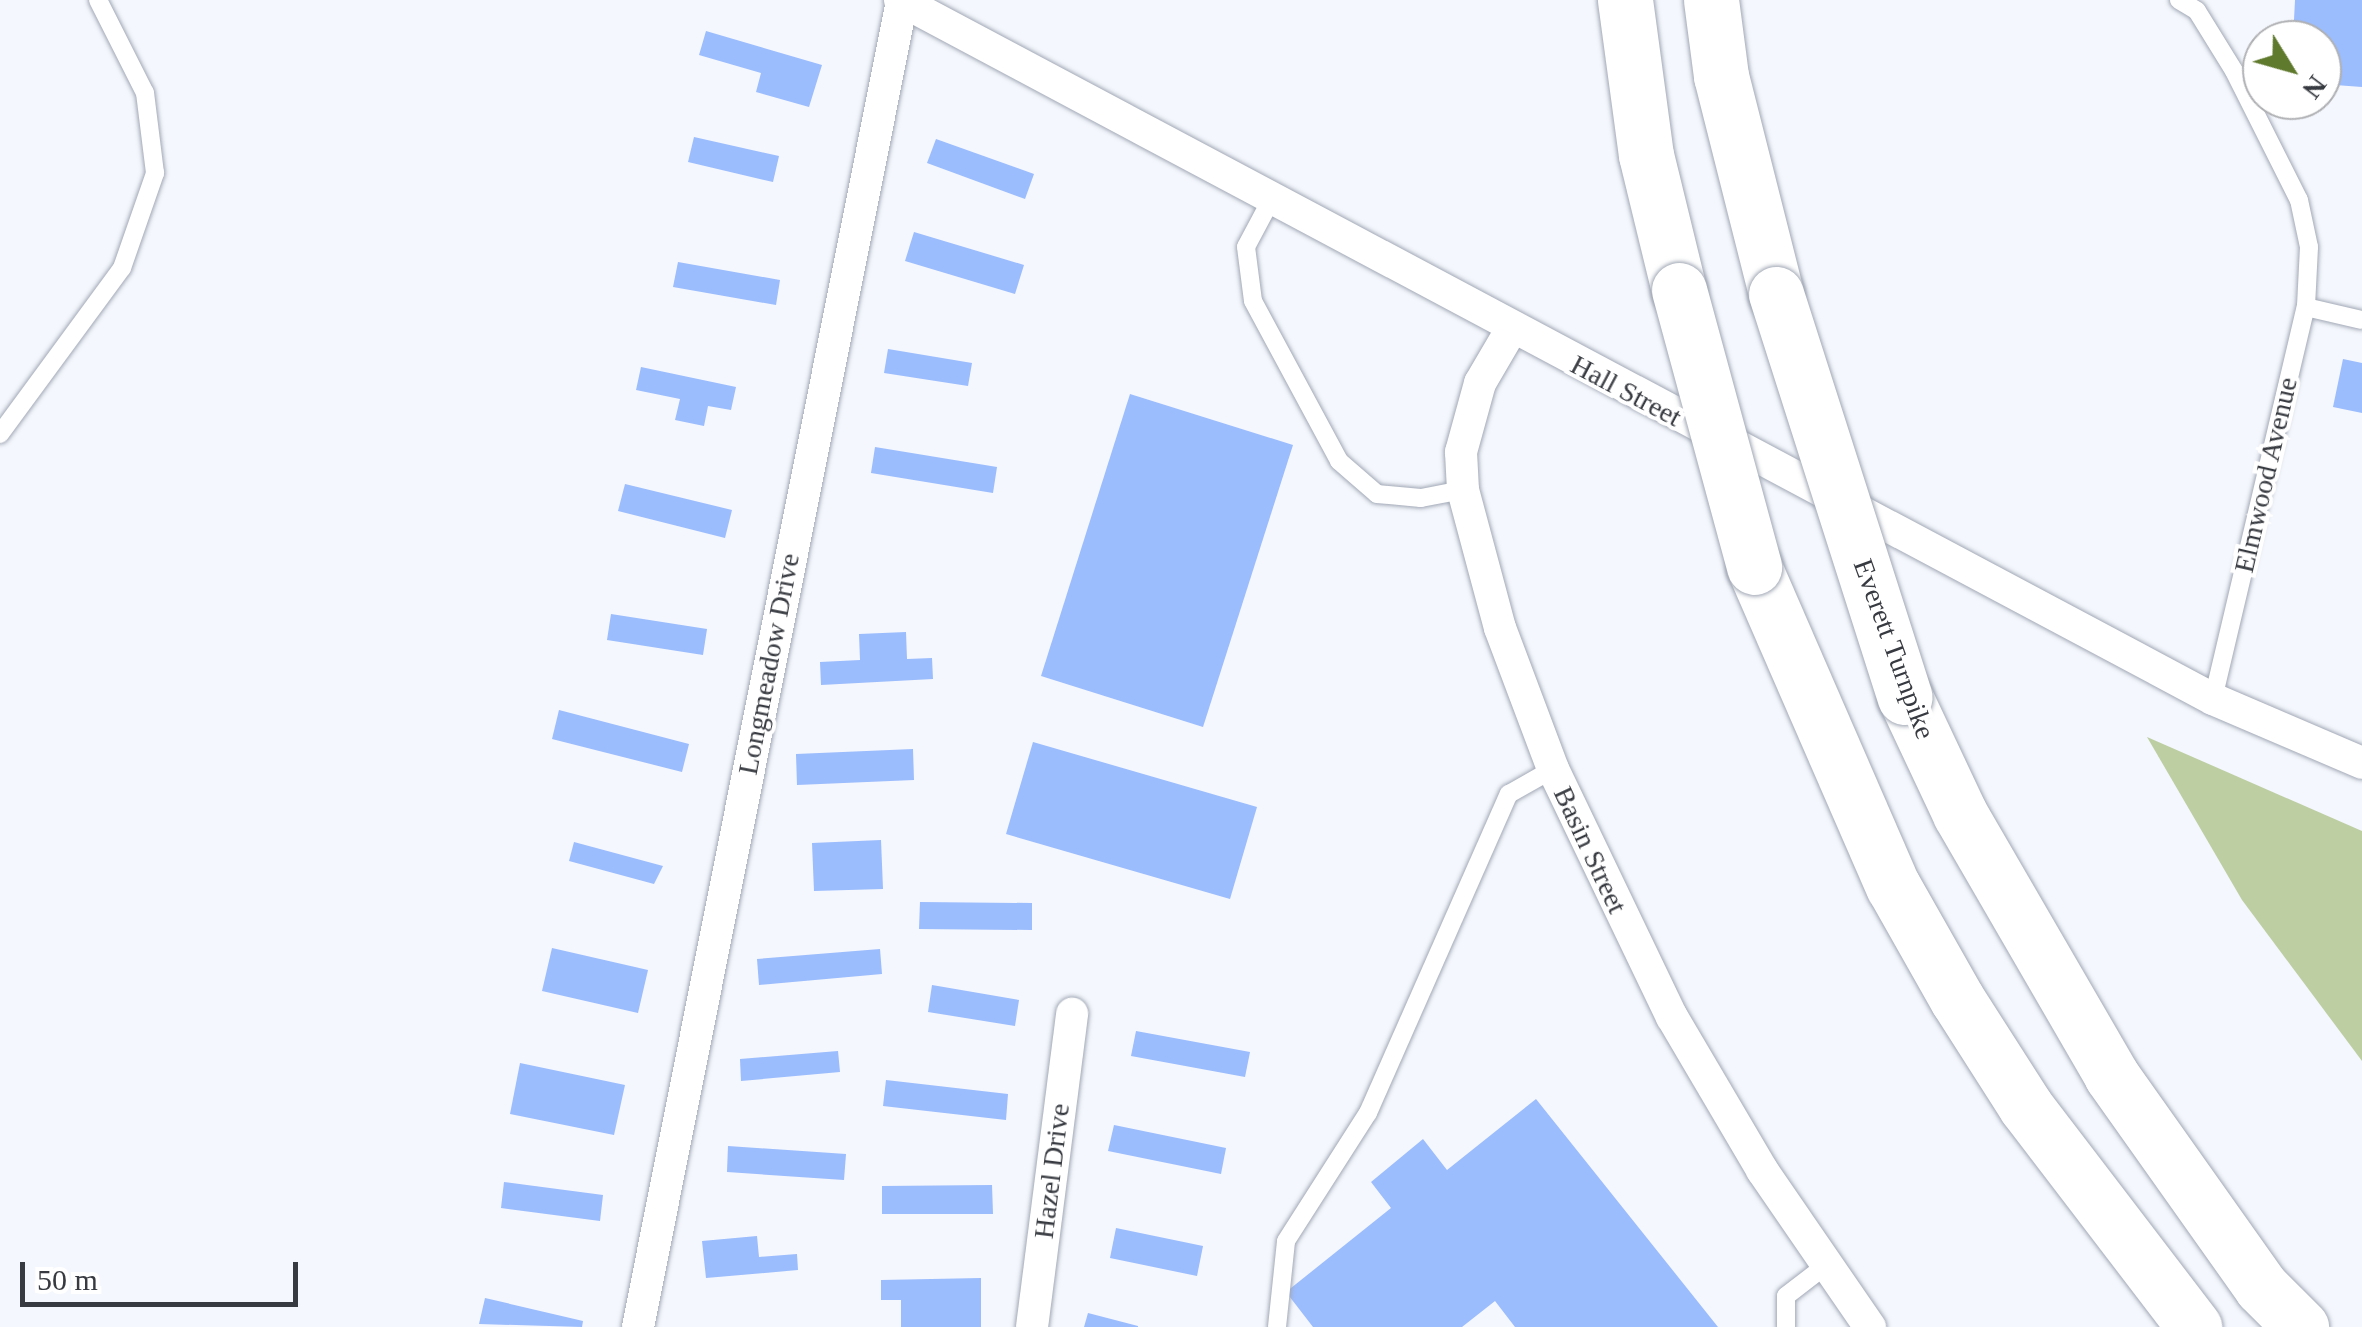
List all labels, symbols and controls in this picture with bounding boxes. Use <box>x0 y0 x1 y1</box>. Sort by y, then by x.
north arrow <box>2242 20 2342 120</box>
text: N <box>2296 70 2333 105</box>
street label: Hall Street <box>1565 348 1687 434</box>
street label: Elmwood Avenue <box>2227 373 2305 577</box>
street label: Longmeadow Drive <box>731 551 807 777</box>
street label: Everett Turnpike <box>1846 554 1942 744</box>
street label: Basin Street <box>1546 781 1634 919</box>
street label: Hazel Drive <box>1027 1101 1077 1241</box>
scale bar <box>25 1242 302 1304</box>
text: 50 m <box>37 1263 98 1296</box>

